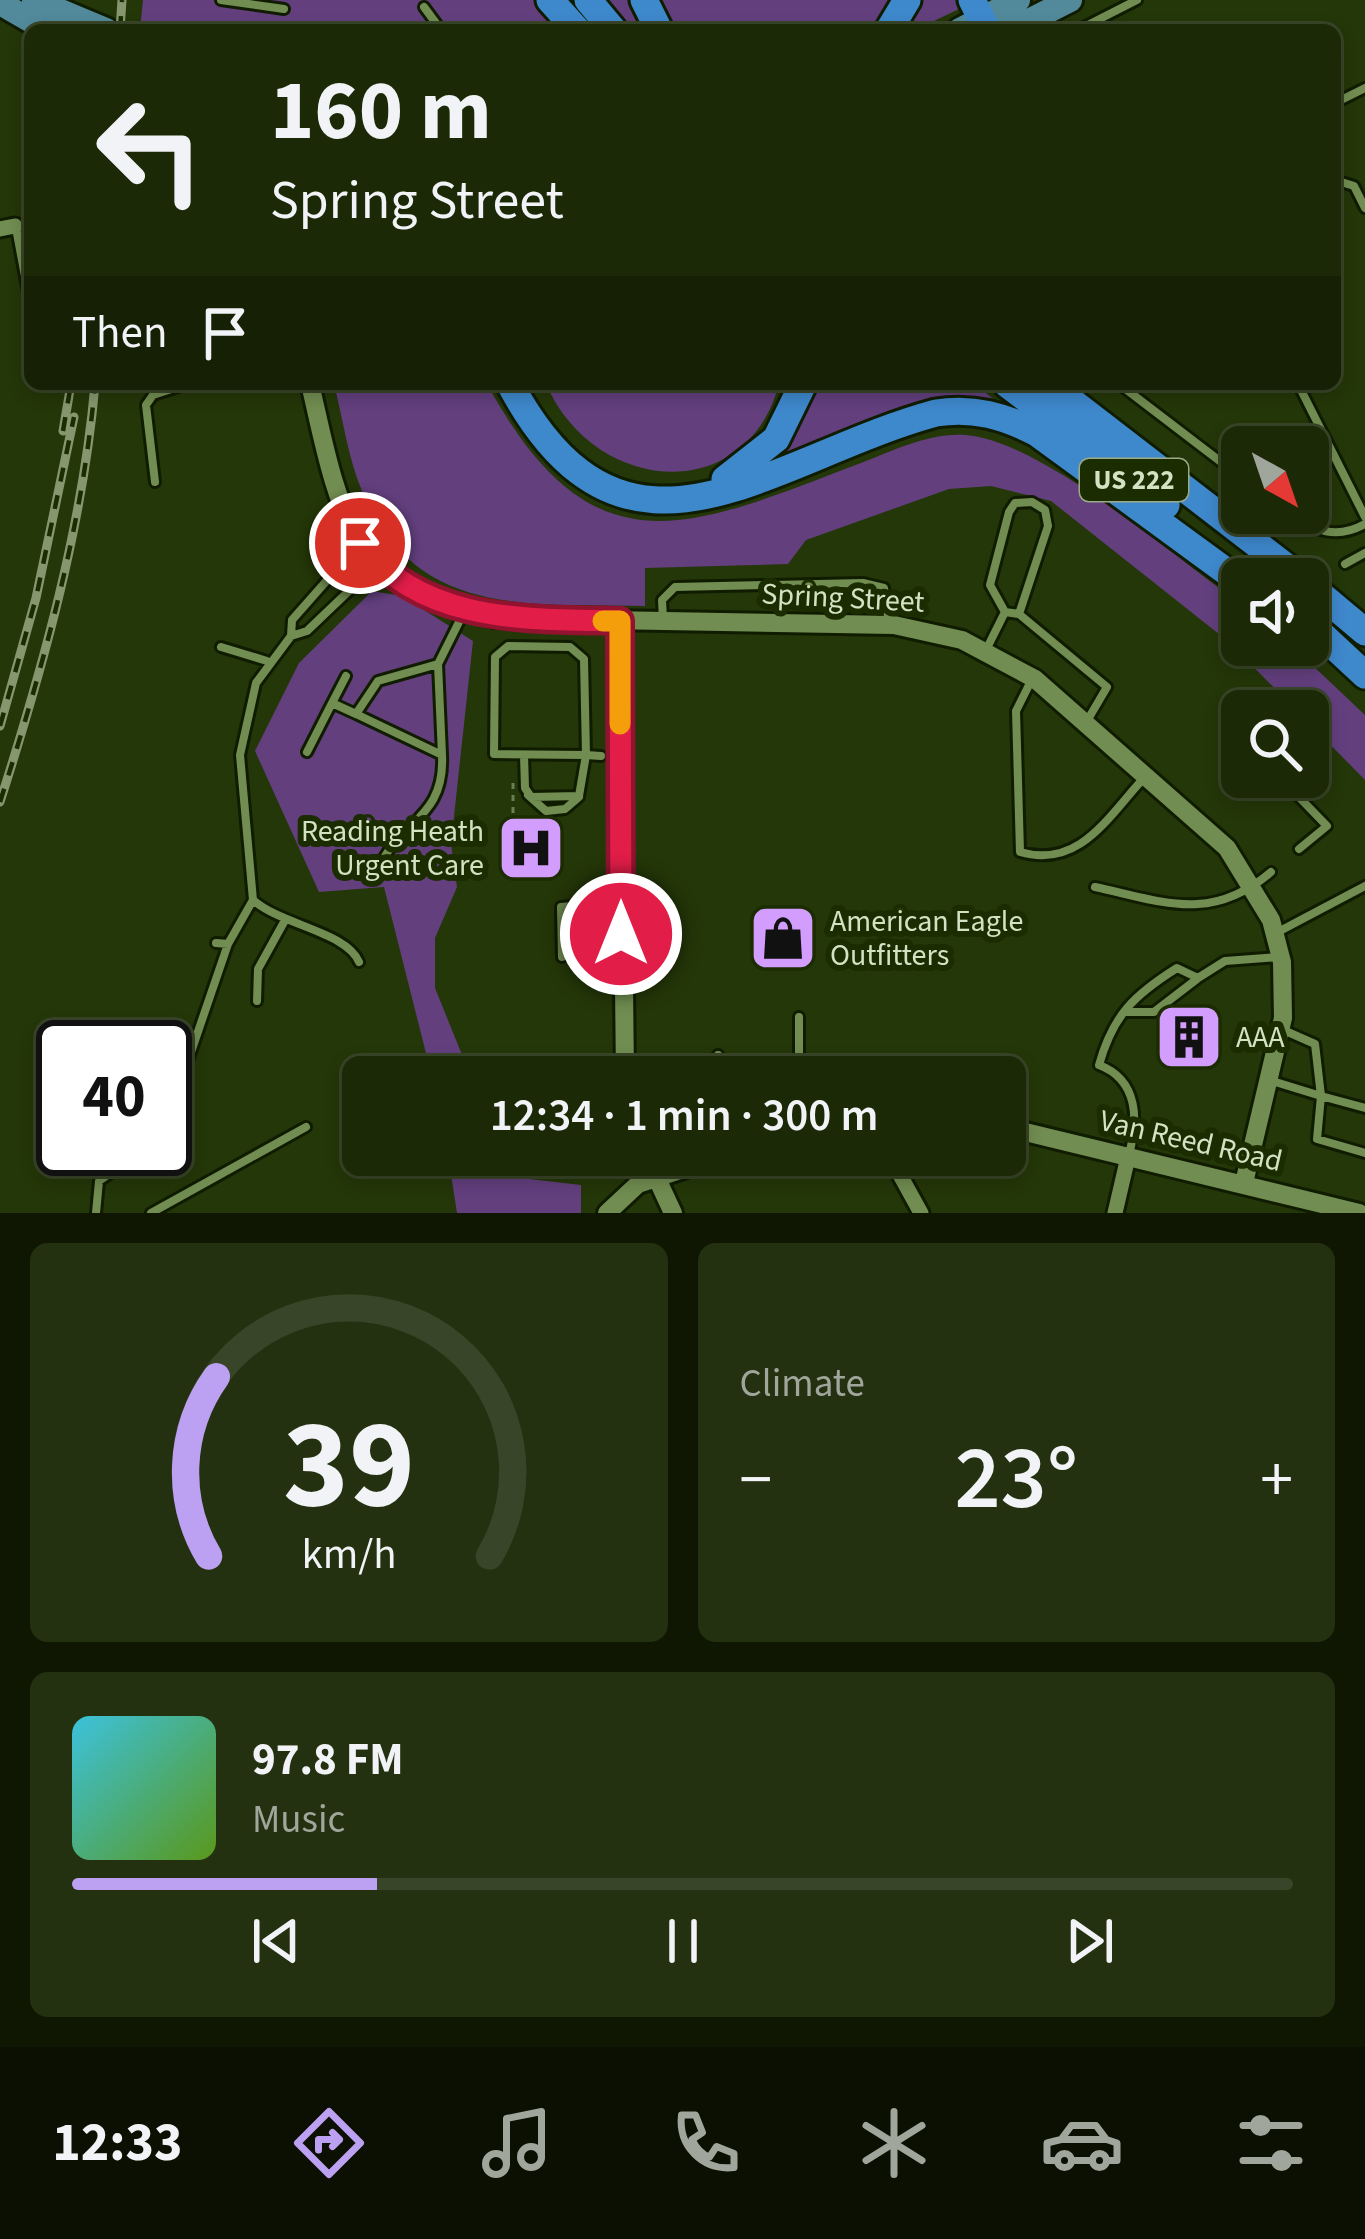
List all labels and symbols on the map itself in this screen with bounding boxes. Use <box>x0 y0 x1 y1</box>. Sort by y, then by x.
north arrow <box>1221 426 1329 534</box>
road number: US 222 <box>1080 459 1188 501</box>
pin <box>309 492 411 594</box>
street label: Spring Street <box>760 572 926 624</box>
place label: Reading Heath Urgent Care <box>301 810 484 887</box>
hospital icon: Reading Heath Urgent Care <box>496 813 566 883</box>
position arrow <box>558 871 684 997</box>
place label: American Eagle Outfitters <box>830 900 1023 977</box>
shop icon: American Eagle Outfitters <box>748 903 818 973</box>
building icon: AAA <box>1154 1002 1224 1072</box>
place label: AAA <box>1236 1016 1285 1059</box>
speed limit sign: 40 <box>36 1020 192 1176</box>
street label: Van Reed Road <box>1096 1099 1286 1183</box>

